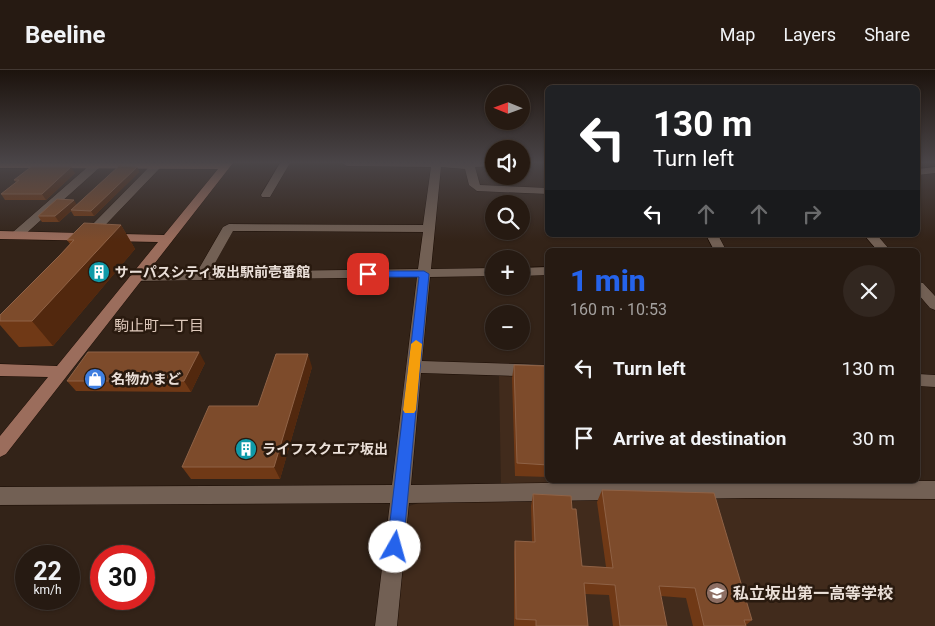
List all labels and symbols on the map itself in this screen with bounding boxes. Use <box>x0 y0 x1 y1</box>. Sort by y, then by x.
north arrow <box>485 85 530 130</box>
pin <box>347 253 389 295</box>
building icon: サーパスシティ坂出駅前壱番館 <box>87 260 111 284</box>
place label: サーパスシティ坂出駅前壱番館 <box>115 264 310 280</box>
district label: 駒止町一丁目 <box>114 317 204 335</box>
shop icon: 名物かまど <box>83 367 107 391</box>
place label: 名物かまど <box>111 371 181 387</box>
building icon: ライフスクエア坂出 <box>234 437 258 461</box>
place label: ライフスクエア坂出 <box>262 441 388 457</box>
position arrow <box>368 520 420 572</box>
speed limit sign: 30 <box>90 545 155 610</box>
school or university icon: 私立坂出第一高等学校 <box>705 581 729 605</box>
place label: 私立坂出第一高等学校 <box>733 584 893 603</box>

